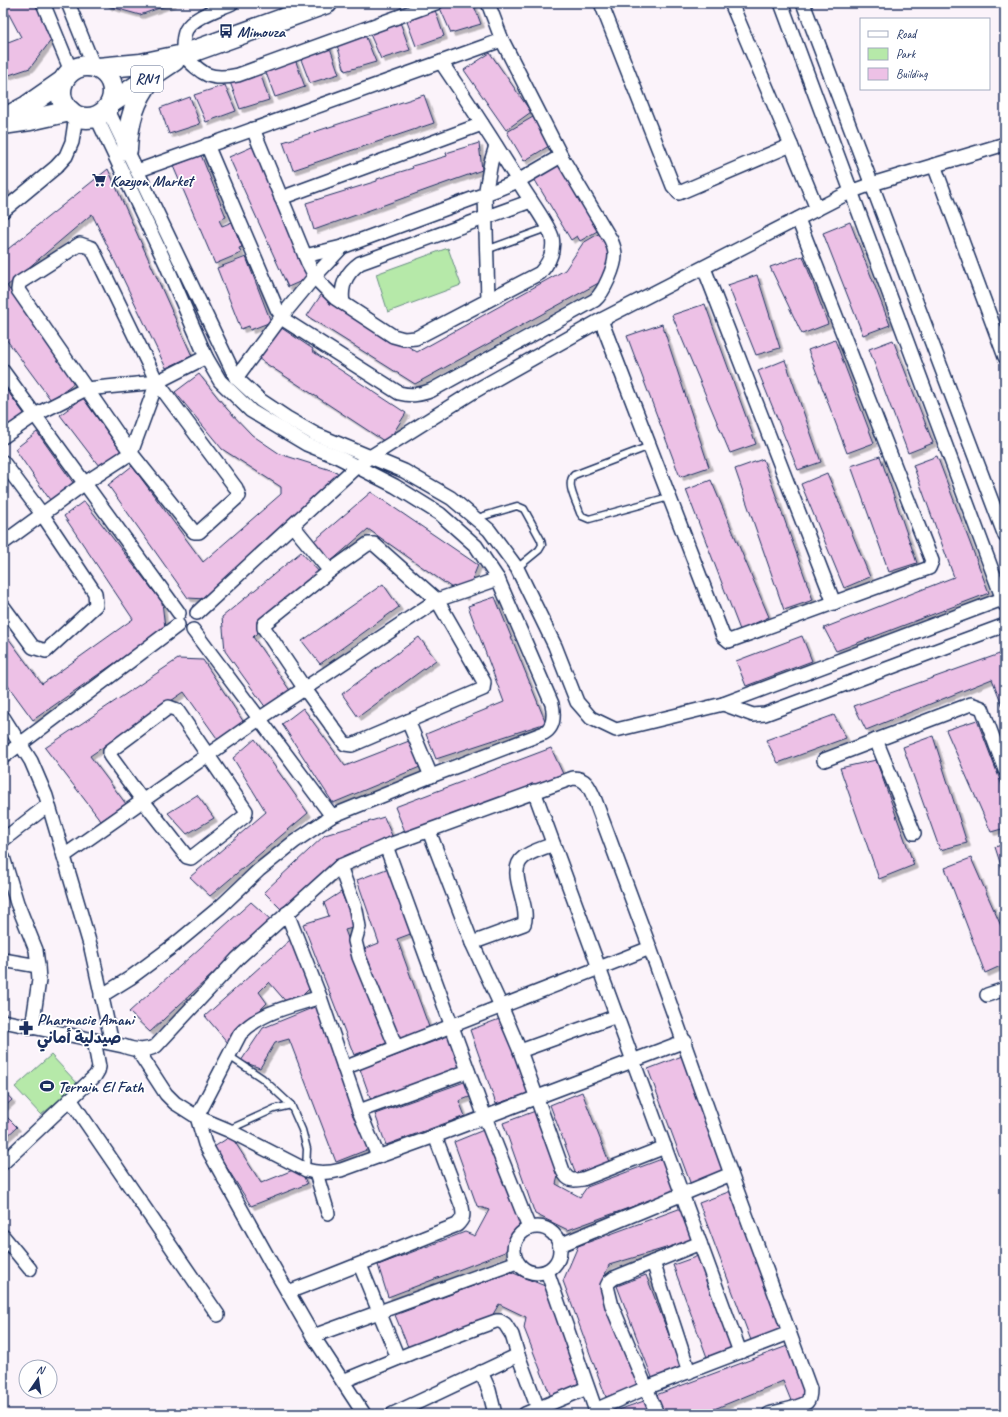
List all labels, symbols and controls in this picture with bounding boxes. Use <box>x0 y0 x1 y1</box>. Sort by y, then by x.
legend <box>860 18 990 90</box>
place label: Mimouza <box>237 22 287 42</box>
bus stop icon: Mimouza <box>218 23 234 39</box>
text: Road <box>896 26 918 42</box>
text: Park <box>896 46 917 62</box>
road number: RN1 <box>131 66 163 92</box>
text: Building <box>896 66 928 82</box>
place label: Kazyon Market <box>110 171 196 191</box>
supermarket icon: Kazyon Market <box>91 172 107 188</box>
place label: Pharmacie Amani صيدلية أماني <box>37 1010 137 1052</box>
pharmacy icon: Pharmacie Amani صيدلية أماني <box>18 1020 34 1036</box>
place label: Terrain El Fath <box>58 1077 144 1097</box>
sports icon: Terrain El Fath <box>39 1078 55 1094</box>
north arrow <box>18 1359 58 1399</box>
text: N <box>35 1362 47 1377</box>

